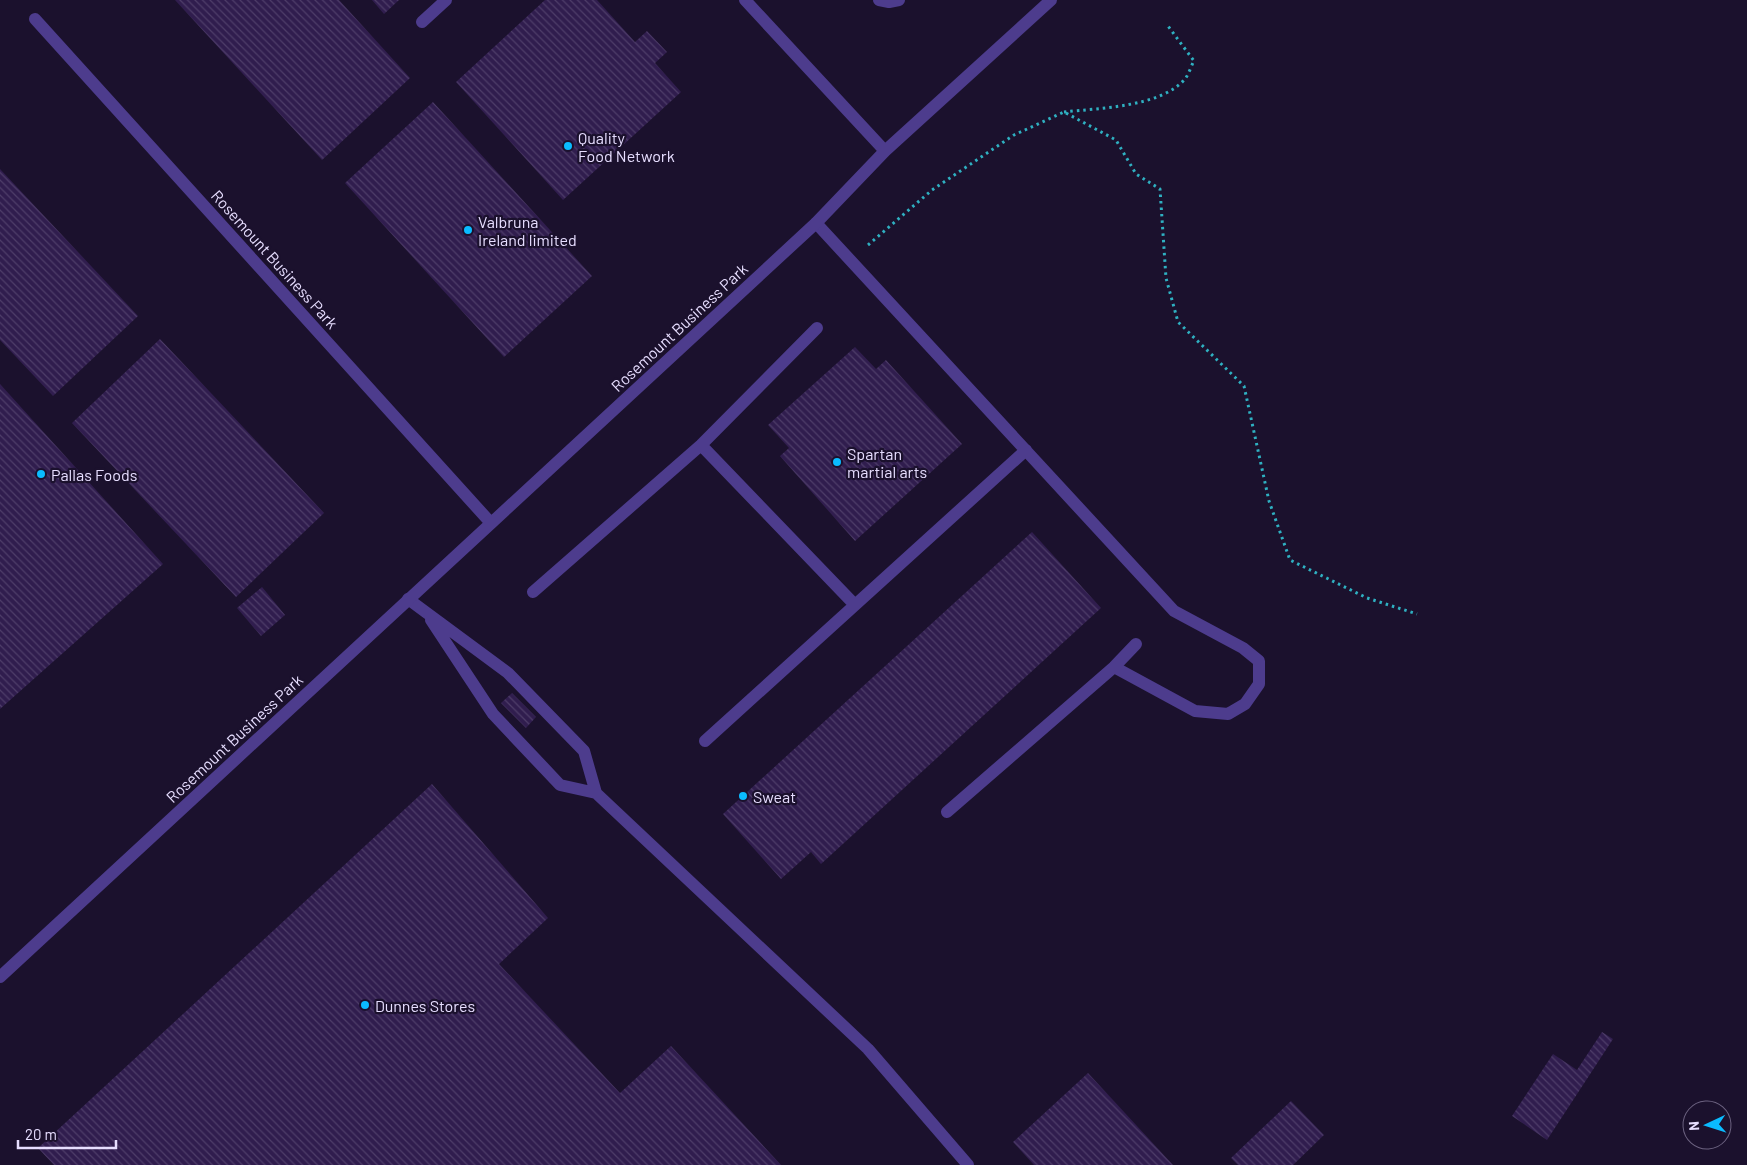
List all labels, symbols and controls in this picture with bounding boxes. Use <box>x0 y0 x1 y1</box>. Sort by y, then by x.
place label: Quality Food Network <box>578 128 675 165</box>
marker: Quality Food Network <box>562 140 574 152</box>
street label: Rosemount Business Park <box>208 186 342 332</box>
place label: Valbruna Ireland limited <box>478 212 577 249</box>
marker: Valbruna Ireland limited <box>462 224 474 236</box>
street label: Rosemount Business Park <box>607 259 751 395</box>
place label: Spartan martial arts <box>847 444 927 481</box>
marker: Spartan martial arts <box>831 456 843 468</box>
place label: Pallas Foods <box>51 465 137 484</box>
marker: Pallas Foods <box>35 468 47 480</box>
street label: Rosemount Business Park <box>162 670 306 806</box>
place label: Sweat <box>753 787 796 806</box>
marker: Sweat <box>737 790 749 802</box>
place label: Dunnes Stores <box>375 996 475 1015</box>
marker: Dunnes Stores <box>359 999 371 1011</box>
north arrow <box>1682 1100 1732 1150</box>
scale bar <box>18 1118 115 1150</box>
text: N <box>1685 1121 1702 1131</box>
text: 20 m <box>25 1125 57 1143</box>

